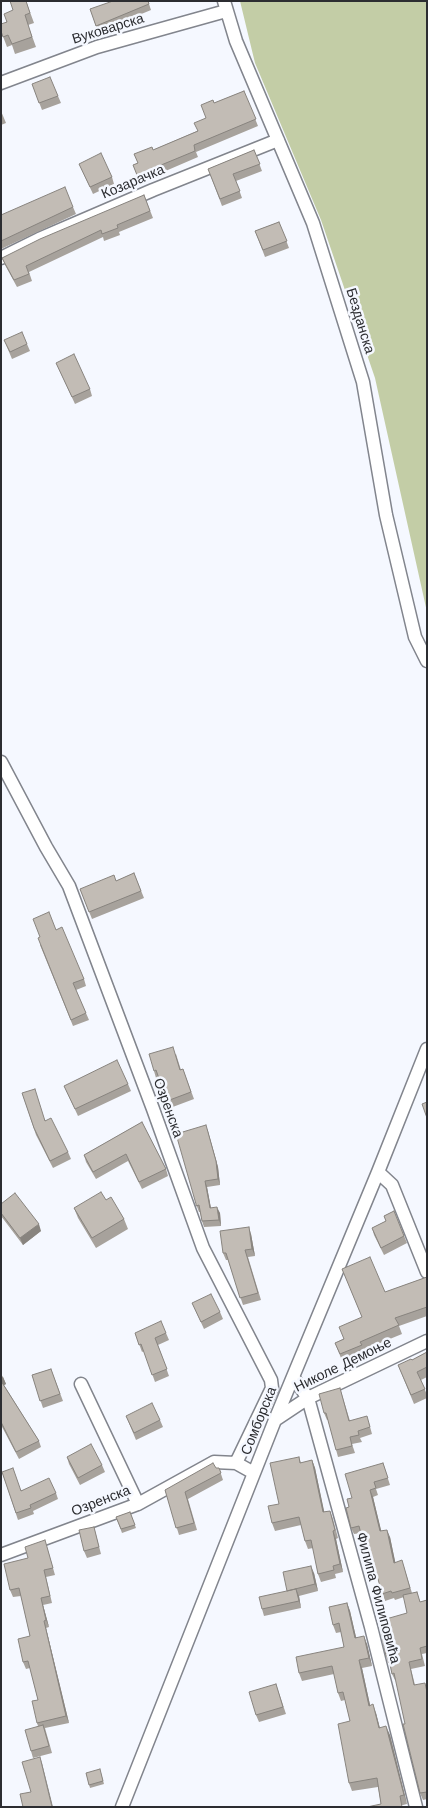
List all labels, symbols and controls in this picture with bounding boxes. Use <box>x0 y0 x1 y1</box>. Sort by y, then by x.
street label: Вуковарска <box>70 10 146 48</box>
street label: Козарачка <box>99 161 167 203</box>
street label: Безданска <box>342 286 378 356</box>
street label: Озренска <box>150 1076 186 1140</box>
street label: Николе Демоње <box>292 1334 394 1396</box>
street label: Сомборска <box>238 1384 280 1458</box>
street label: Озренска <box>69 1482 133 1520</box>
street label: Филипа Филиповића <box>352 1531 404 1665</box>

